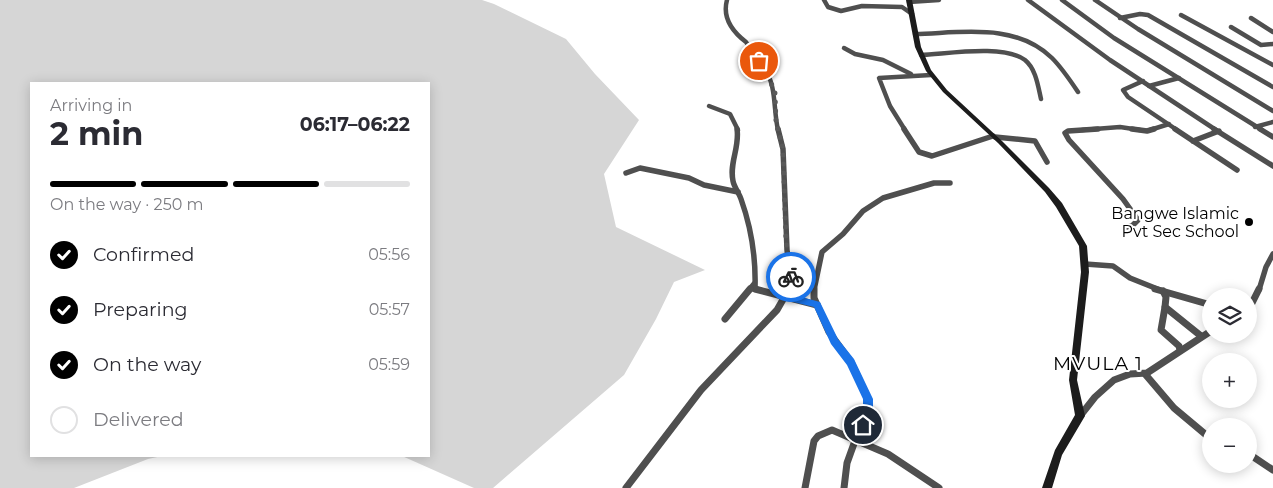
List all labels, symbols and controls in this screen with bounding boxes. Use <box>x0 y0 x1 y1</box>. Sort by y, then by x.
pin <box>738 40 780 82</box>
icon: bag <box>745 47 773 75</box>
text: Arriving in <box>50 96 132 115</box>
text: 06:17–06:22 <box>300 113 410 136</box>
text: 2 min <box>50 114 143 153</box>
text: On the way · 250 m <box>50 195 203 214</box>
place label: Bangwe Islamic Pvt Sec School <box>1111 204 1239 241</box>
marker: Bangwe Islamic Pvt Sec School <box>1243 216 1255 228</box>
icon: check <box>50 241 78 269</box>
text: Confirmed <box>93 243 194 266</box>
text: 05:56 <box>368 245 410 264</box>
courier <box>766 252 816 302</box>
icon: bike <box>777 263 805 291</box>
map controls <box>1202 288 1257 473</box>
button: layers <box>1202 288 1257 343</box>
icon: check <box>50 296 78 324</box>
text: Preparing <box>93 298 188 321</box>
text: 05:57 <box>369 300 410 319</box>
icon: check <box>50 351 78 379</box>
district label: MVULA 1 <box>1053 352 1143 375</box>
text: On the way <box>93 353 201 376</box>
button: + <box>1202 353 1257 408</box>
text: 05:59 <box>368 355 410 374</box>
pin <box>842 404 884 446</box>
text: Delivered <box>93 408 184 431</box>
icon: home <box>849 411 877 439</box>
button: − <box>1202 418 1257 473</box>

